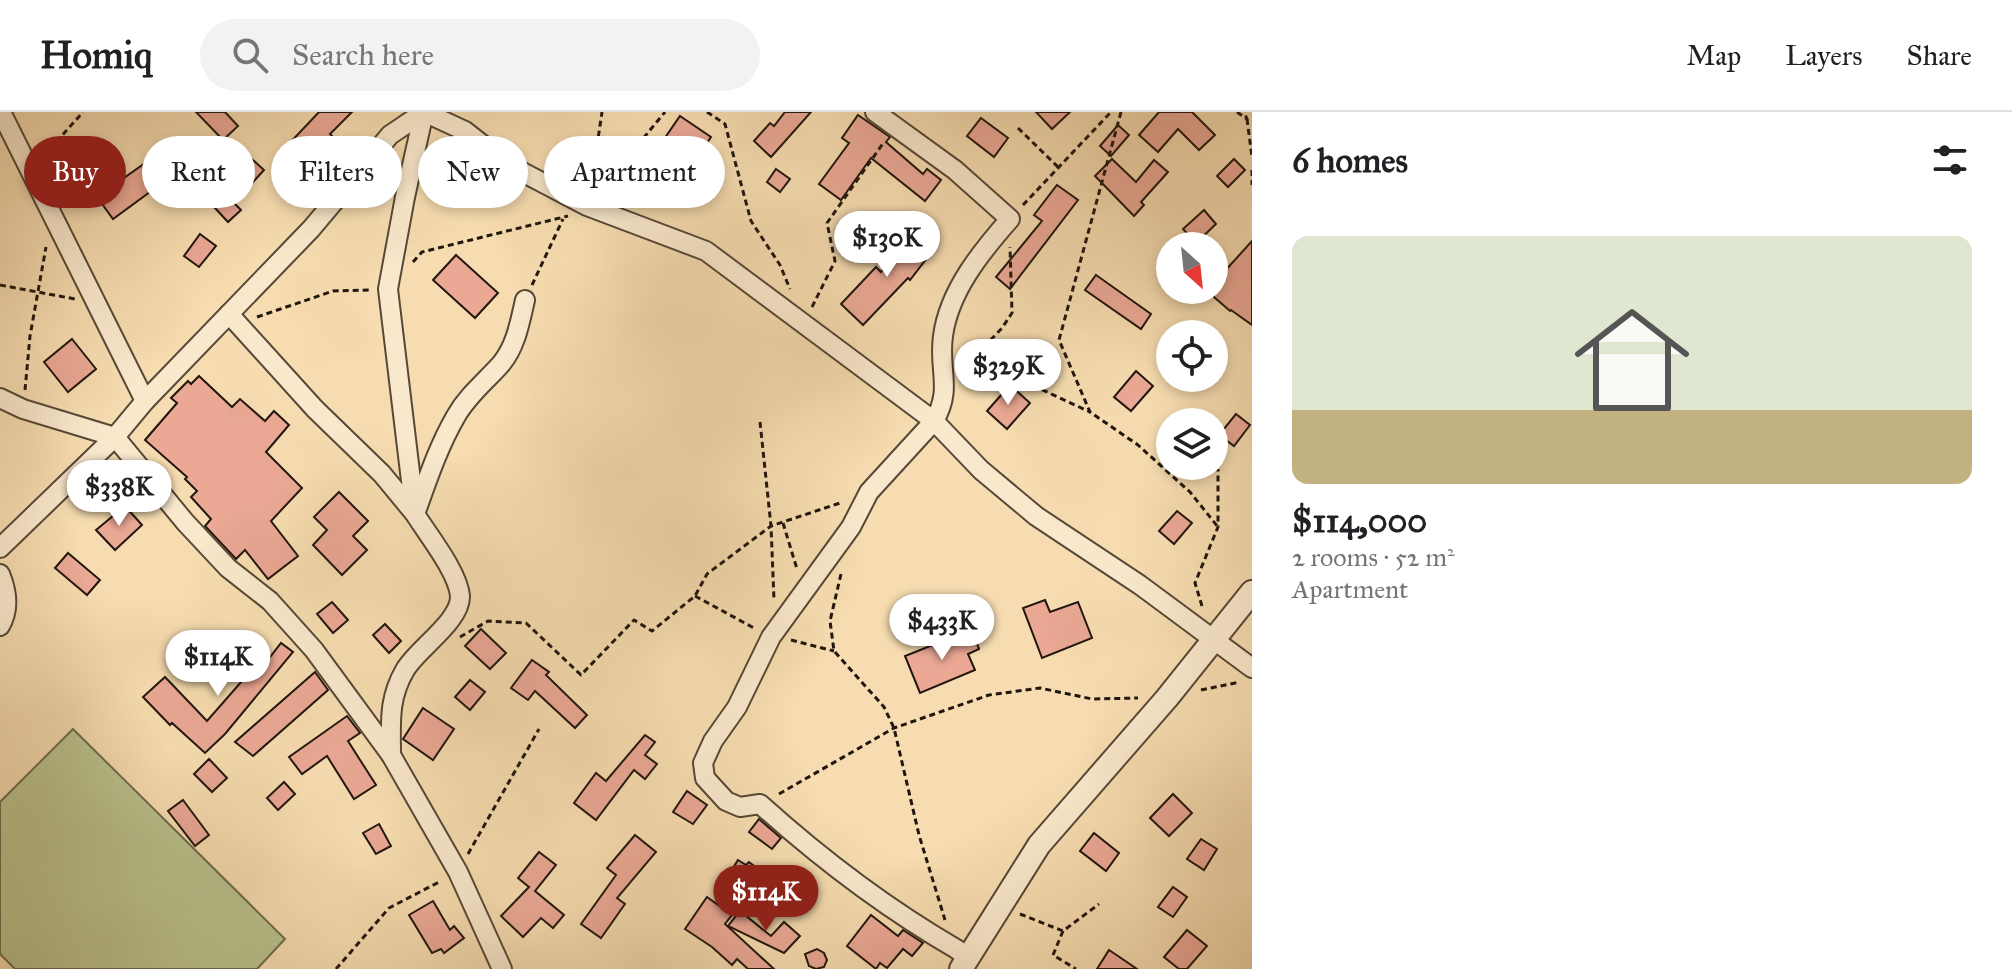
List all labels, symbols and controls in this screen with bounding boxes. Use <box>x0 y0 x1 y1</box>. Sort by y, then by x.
search box <box>200 19 760 91</box>
text: Homiq <box>40 32 152 78</box>
icon: search <box>228 33 272 77</box>
text: Search here <box>292 37 434 73</box>
text: Map <box>1686 38 1741 73</box>
text: Layers <box>1785 38 1863 73</box>
text: Share <box>1907 38 1972 73</box>
chip: Buy <box>24 136 126 208</box>
chip: Rent <box>142 136 255 208</box>
chip: Filters <box>271 136 402 208</box>
chip: New <box>418 136 528 208</box>
chip: Apartment <box>544 136 725 208</box>
icon: filters <box>1928 138 1972 182</box>
text: 6 homes <box>1292 140 1408 181</box>
pin: $130K <box>831 211 943 279</box>
text: $130K <box>852 221 922 253</box>
north arrow <box>1156 232 1228 304</box>
map controls <box>1156 232 1228 480</box>
icon: home <box>1560 288 1704 432</box>
button: locate <box>1156 320 1228 392</box>
pin: $329K <box>952 339 1064 407</box>
text: $329K <box>972 349 1044 381</box>
button: layers <box>1156 408 1228 480</box>
pin: $338K <box>63 460 175 528</box>
text: $338K <box>85 470 153 502</box>
text: $114,000 <box>1292 500 1427 541</box>
text: 2 rooms · 52 m² <box>1292 541 1455 573</box>
text: Apartment <box>1292 573 1408 605</box>
pin: $433K <box>886 594 998 662</box>
text: $433K <box>907 604 977 636</box>
pin: $114K <box>162 630 274 698</box>
text: $114K <box>183 640 253 672</box>
pin: $114K <box>710 865 822 933</box>
text: $114K <box>731 875 801 907</box>

